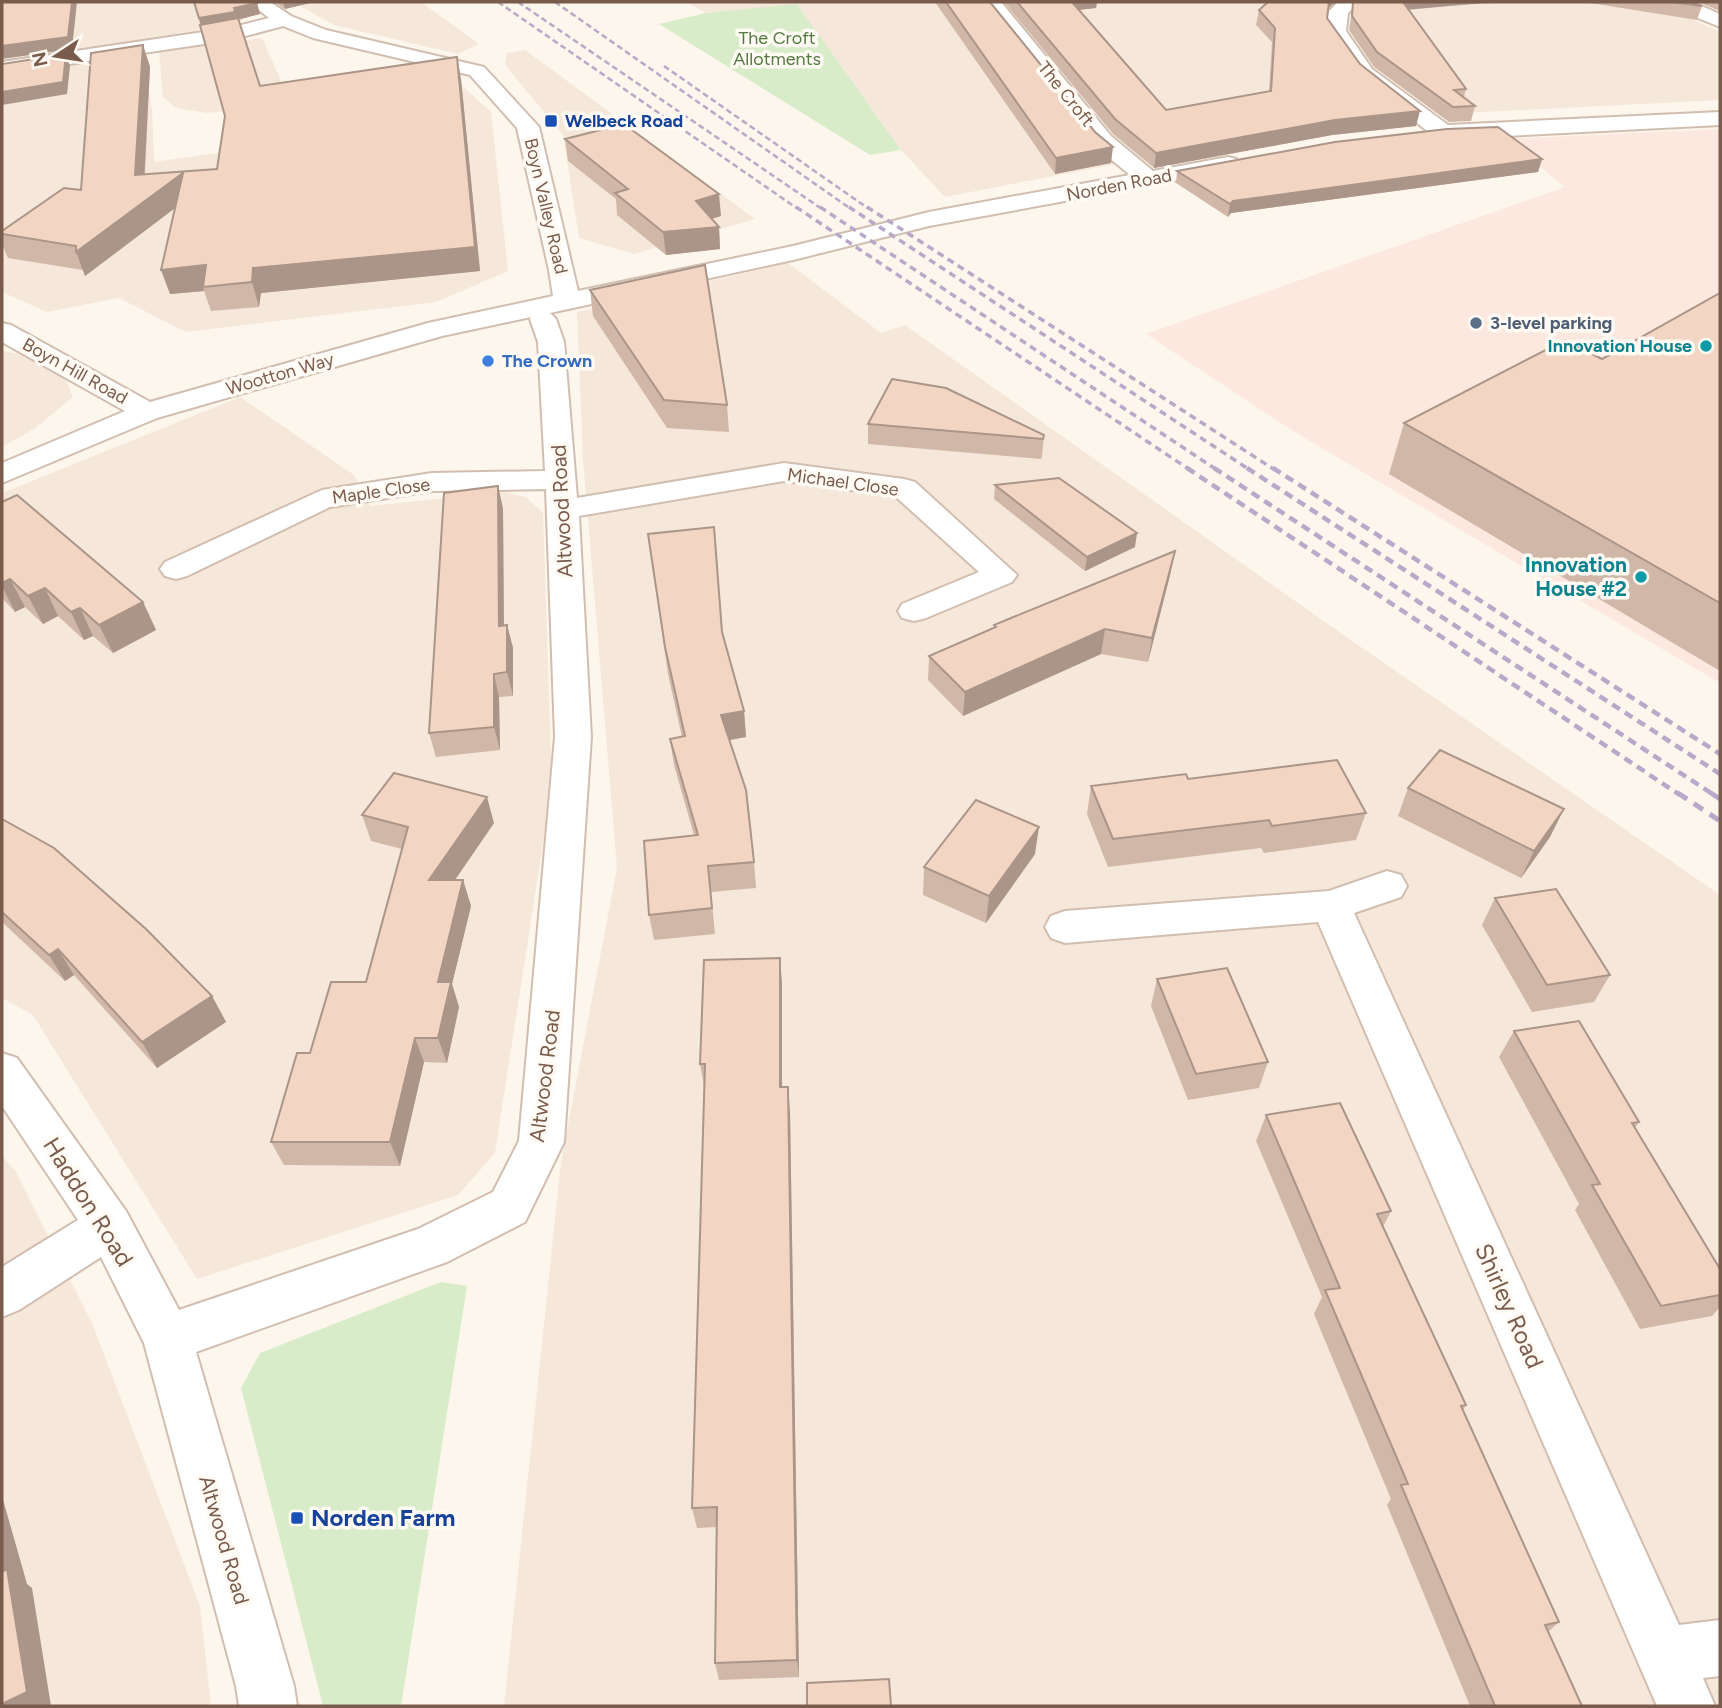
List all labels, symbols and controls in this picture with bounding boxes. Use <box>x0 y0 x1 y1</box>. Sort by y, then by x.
north arrow <box>21 21 91 91</box>
park label: The Croft Allotments <box>733 27 821 70</box>
text: N <box>27 50 53 69</box>
street label: The Croft <box>1033 57 1099 131</box>
place label: Welbeck Road <box>565 110 683 132</box>
marker: Welbeck Road <box>543 113 559 129</box>
street label: Boyn Valley Road <box>520 136 572 276</box>
street label: Norden Road <box>1064 164 1174 206</box>
place label: 3-level parking <box>1490 312 1612 334</box>
marker: 3-level parking <box>1468 315 1484 331</box>
street label: Boyn Hill Road <box>19 333 131 409</box>
place label: Innovation House <box>1548 335 1692 357</box>
marker: Innovation House <box>1698 338 1714 354</box>
street label: Wootton Way <box>224 348 337 400</box>
place label: The Crown <box>502 350 592 372</box>
marker: The Crown <box>480 353 496 369</box>
street label: Altwood Road <box>546 444 577 578</box>
street label: Michael Close <box>786 463 900 501</box>
street label: Maple Close <box>331 473 432 509</box>
place label: Innovation House #2 <box>1525 552 1627 601</box>
marker: Innovation House #2 <box>1633 569 1649 585</box>
street label: Altwood Road <box>524 1008 565 1144</box>
street label: Haddon Road <box>37 1132 140 1272</box>
street label: Shirley Road <box>1469 1239 1550 1373</box>
street label: Altwood Road <box>194 1472 255 1607</box>
place label: Norden Farm <box>311 1503 455 1532</box>
marker: Norden Farm <box>289 1510 305 1526</box>

